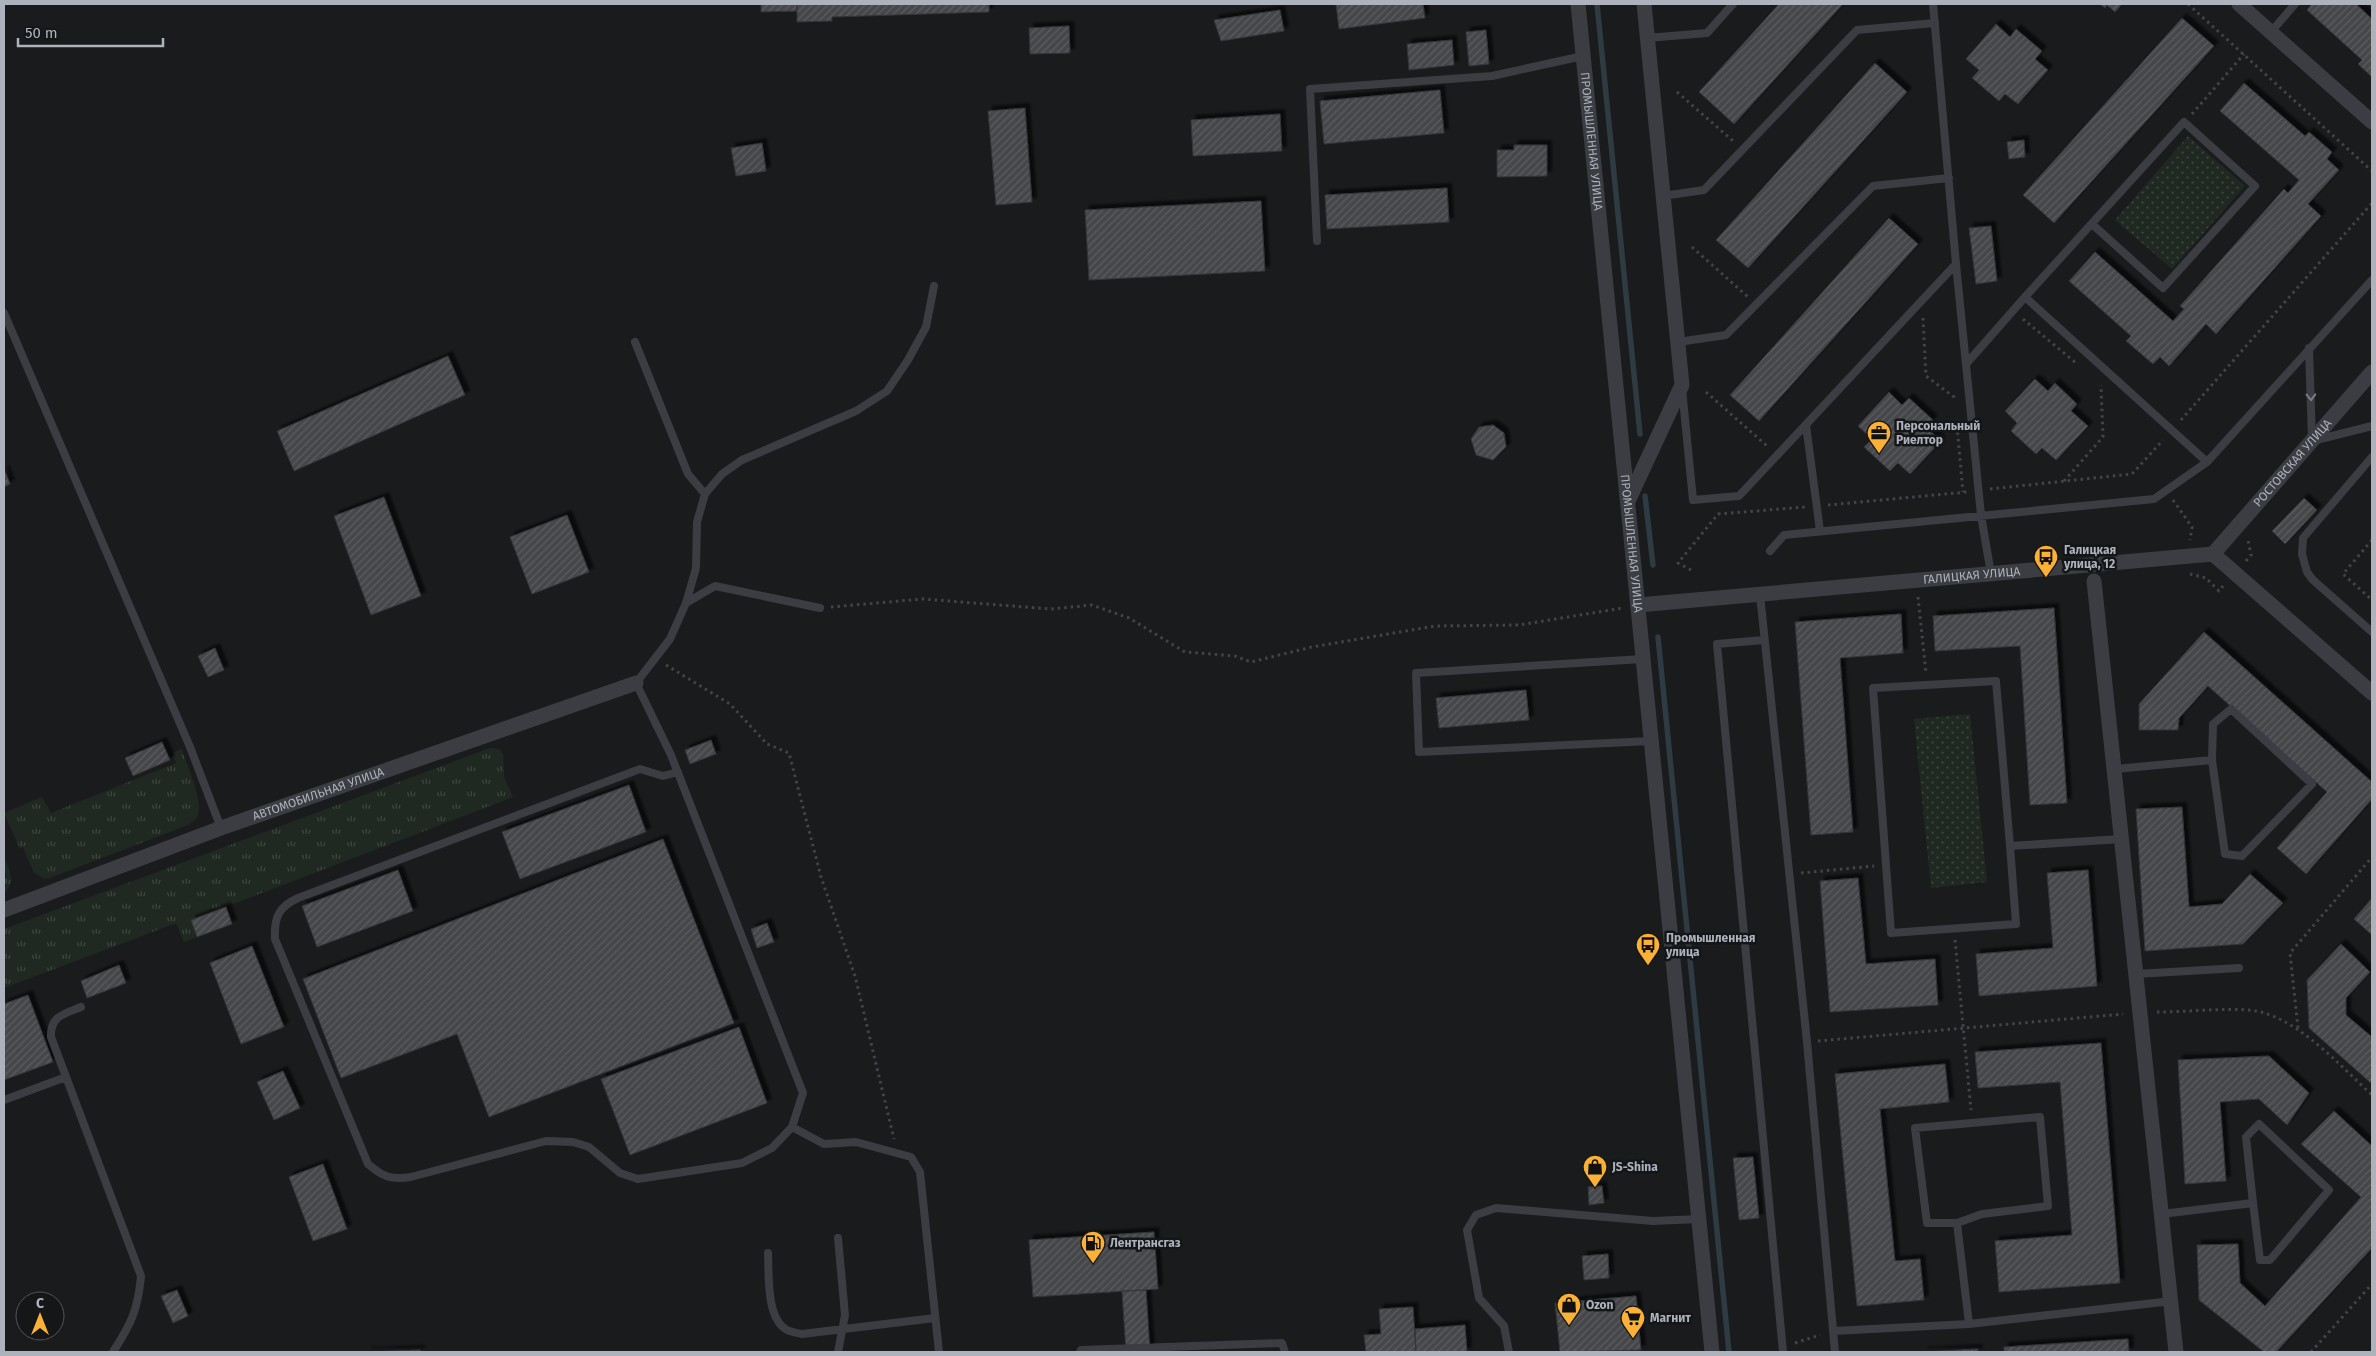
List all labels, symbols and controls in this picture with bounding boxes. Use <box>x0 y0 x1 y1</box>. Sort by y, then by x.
scale bar <box>18 15 162 47</box>
text: 50 m <box>25 24 58 42</box>
street label: ПРОМЫШЛЕННАЯ УЛИЦА <box>1578 72 1605 211</box>
one-way arrow <box>2305 393 2316 401</box>
street label: РОСТОВСКАЯ УЛИЦА <box>2251 416 2335 510</box>
place label: Персональный Риелтор <box>1896 419 1980 447</box>
office icon: Персональный Риелтор <box>1866 420 1892 454</box>
street label: ПРОМЫШЛЕННАЯ УЛИЦА <box>1618 474 1645 613</box>
place label: Галицкая улица, 12 <box>2063 543 2116 571</box>
bus stop icon: Галицкая улица, 12 <box>2033 544 2059 578</box>
street label: ГАЛИЦКАЯ УЛИЦА <box>1922 564 2021 587</box>
street label: АВТОМОБИЛЬНАЯ УЛИЦА <box>251 765 386 823</box>
place label: Промышленная улица <box>1665 931 1756 959</box>
bus stop icon: Промышленная улица <box>1635 932 1661 966</box>
shop icon: JS-Shina <box>1582 1154 1608 1188</box>
place label: JS-Shina <box>1611 1160 1658 1174</box>
fuel station icon: Лентрансгаз <box>1080 1230 1106 1264</box>
place label: Лентрансгаз <box>1110 1236 1181 1250</box>
north arrow <box>15 1291 65 1341</box>
shop icon: Ozon <box>1556 1292 1582 1326</box>
text: С <box>36 1295 44 1312</box>
place label: Ozon <box>1586 1298 1614 1312</box>
supermarket icon: Магнит <box>1620 1305 1646 1339</box>
place label: Магнит <box>1650 1311 1691 1325</box>

